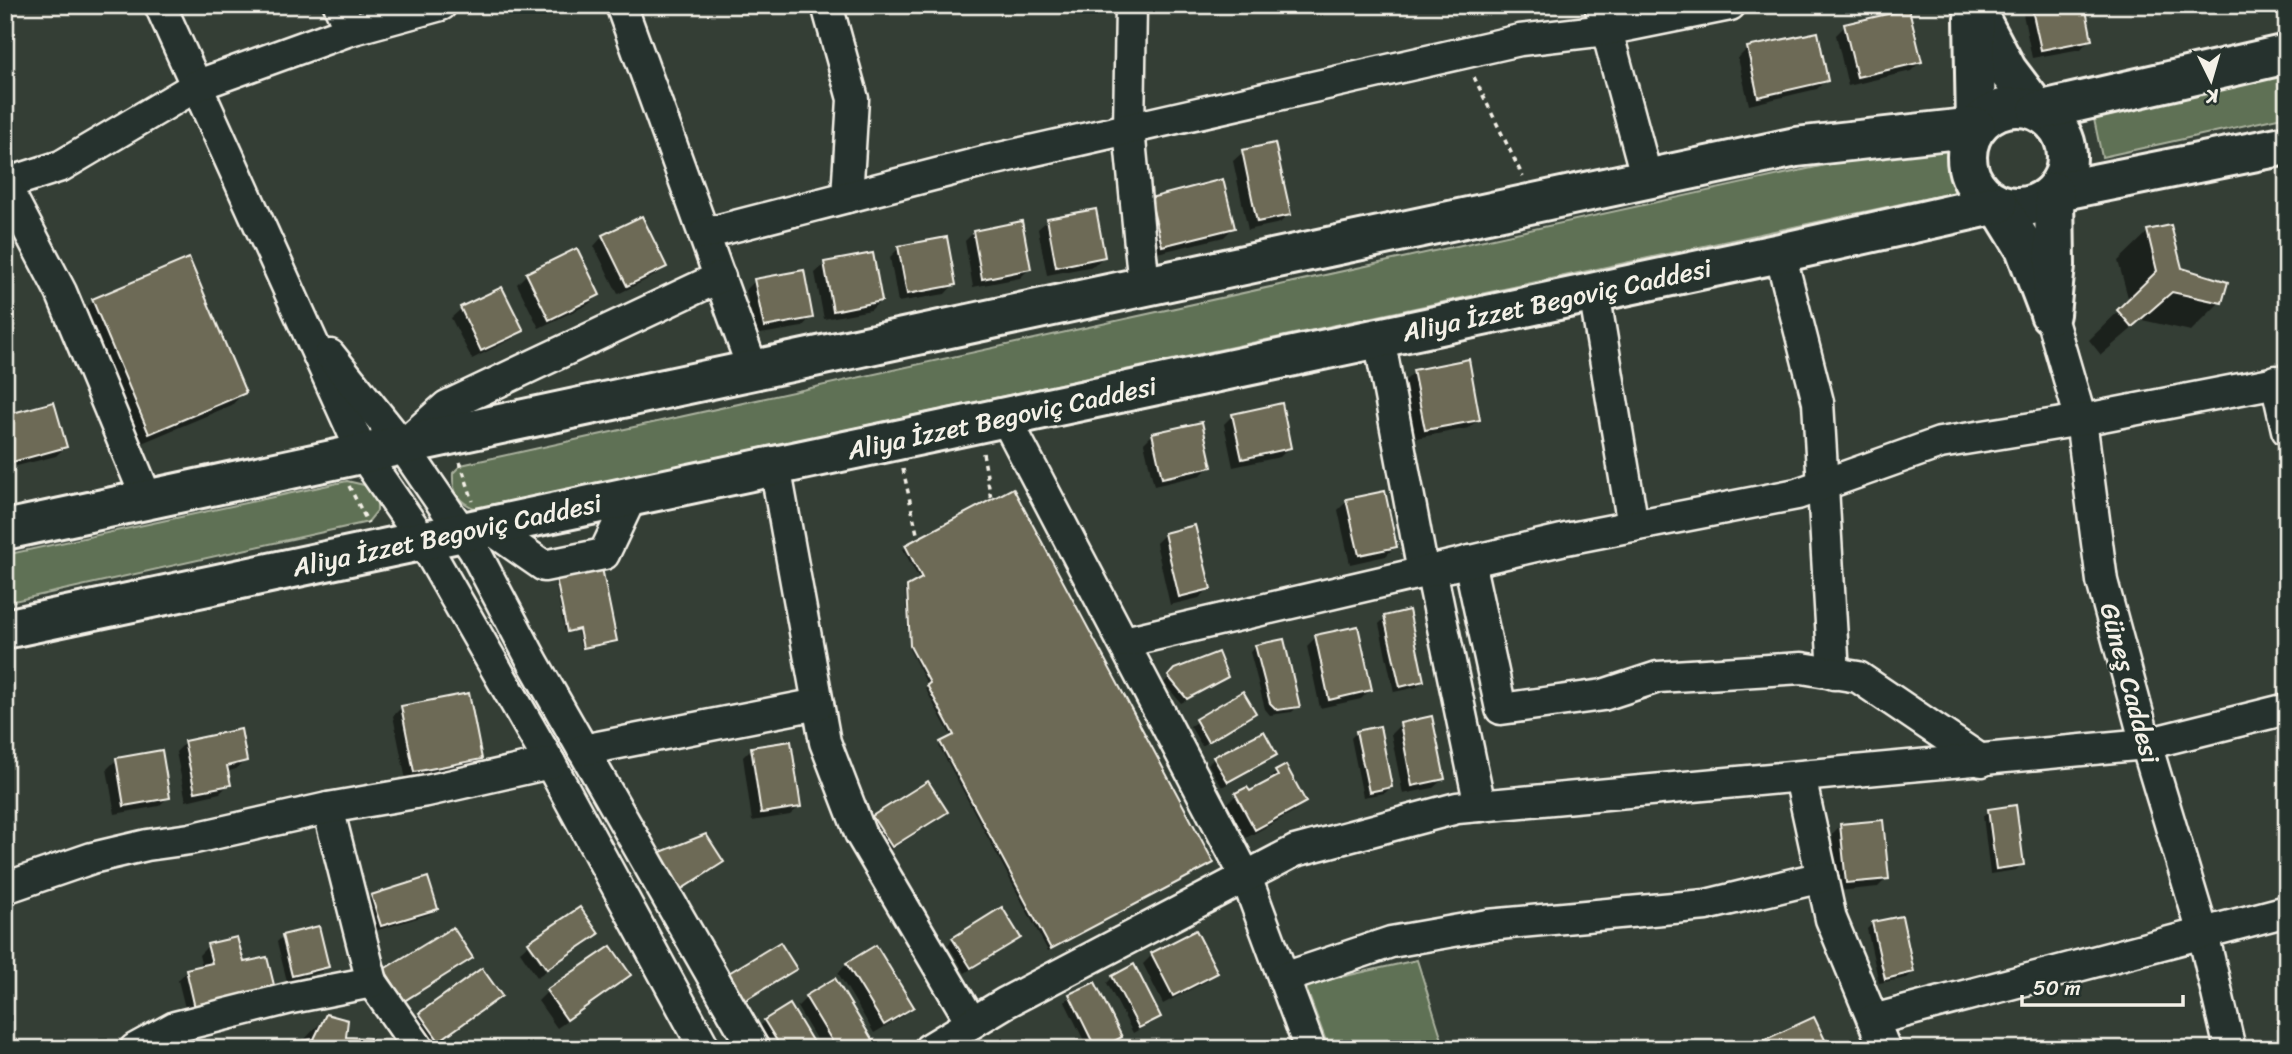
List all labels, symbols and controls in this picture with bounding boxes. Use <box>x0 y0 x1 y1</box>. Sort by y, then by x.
north arrow <box>2176 46 2246 116</box>
text: K <box>2204 79 2221 114</box>
street label: Aliya İzzet Begoviç Caddesi <box>1397 245 1717 355</box>
street label: Aliya İzzet Begoviç Caddesi <box>842 363 1162 473</box>
street label: Aliya İzzet Begoviç Caddesi <box>287 480 607 590</box>
street label: Güneş Caddesi <box>2086 598 2174 769</box>
scale bar <box>2022 963 2184 1007</box>
text: 50 m <box>2033 969 2081 1007</box>

